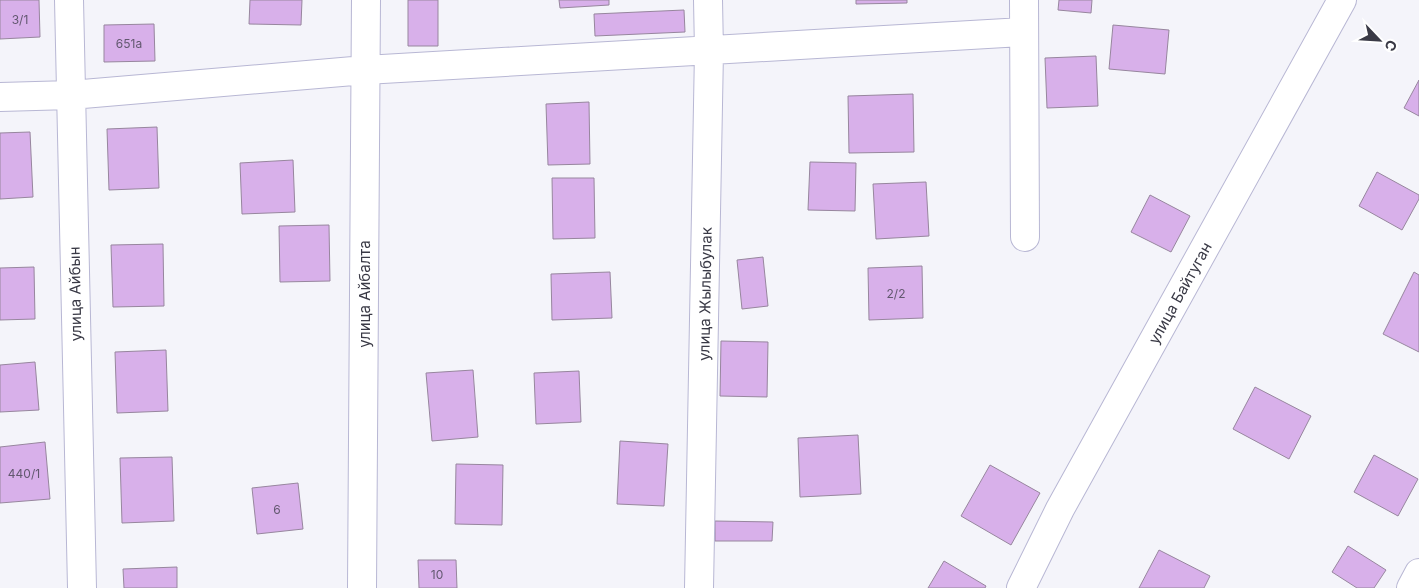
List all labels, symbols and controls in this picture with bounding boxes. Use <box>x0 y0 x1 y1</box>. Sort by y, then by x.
house number: 3/1 <box>12 12 28 27</box>
north arrow <box>1354 15 1404 65</box>
house number: 651а <box>116 36 142 51</box>
text: С <box>1381 37 1401 54</box>
street label: улица Жылыбулак <box>694 227 716 361</box>
street label: улица Байтуган <box>1144 239 1216 347</box>
street label: улица Айбалта <box>355 240 374 348</box>
street label: улица Айбын <box>65 246 85 342</box>
house number: 2/2 <box>887 286 905 301</box>
house number: 440/1 <box>8 466 40 481</box>
house number: 6 <box>273 502 281 517</box>
house number: 10 <box>431 567 443 582</box>

